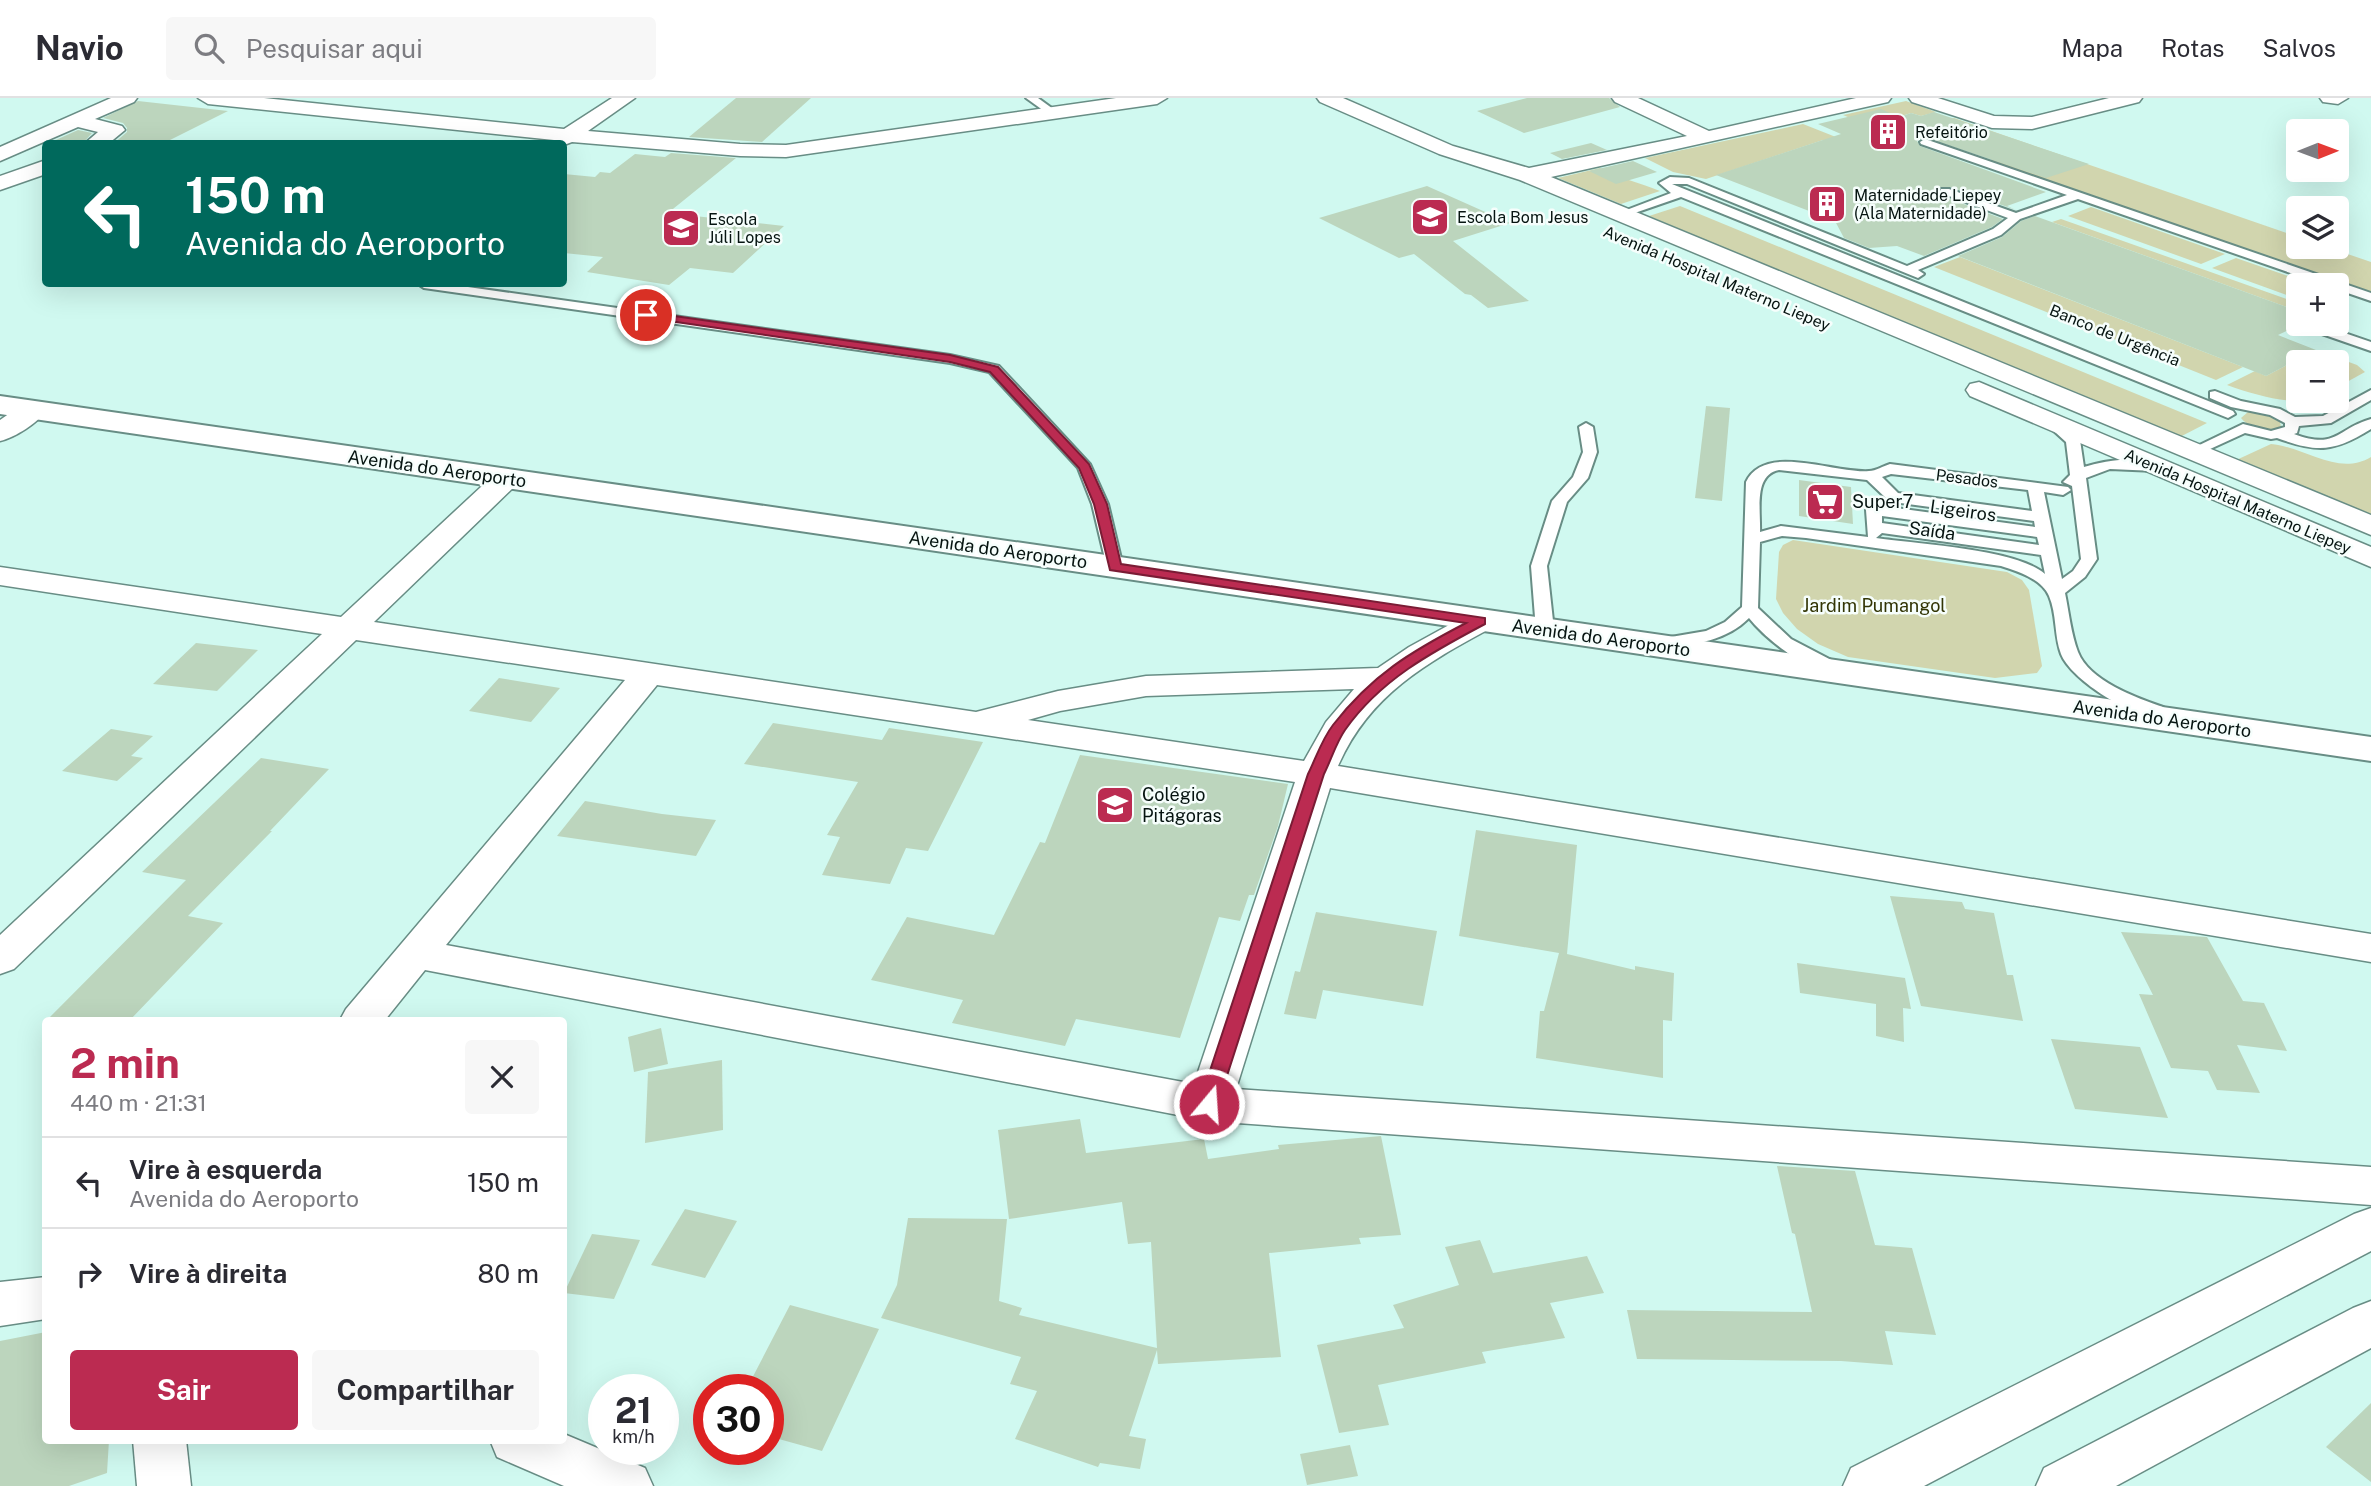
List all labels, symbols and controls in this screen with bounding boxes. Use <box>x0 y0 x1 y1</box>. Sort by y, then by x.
search box <box>166 17 656 80</box>
text: Navio <box>35 29 124 67</box>
icon: search <box>190 29 228 67</box>
text: Pesquisar aqui <box>246 33 423 64</box>
text: Mapa <box>2061 34 2123 62</box>
text: Rotas <box>2161 34 2224 62</box>
text: Salvos <box>2262 34 2336 62</box>
building icon: Refeitório <box>1867 111 1909 153</box>
north arrow <box>2286 119 2348 182</box>
map controls <box>2286 119 2349 413</box>
place label: Refeitório <box>1915 123 1988 142</box>
text: 150 m <box>185 166 326 224</box>
icon: left <box>70 168 161 259</box>
building icon: Maternidade Liepey (Ala Maternidade) <box>1806 183 1848 225</box>
place label: Maternidade Liepey (Ala Maternidade) <box>1854 186 2002 223</box>
school or university icon: Escola Bom Jesus <box>1409 196 1451 238</box>
button: layers <box>2286 196 2349 259</box>
school or university icon: Escola Júli Lopes <box>660 207 702 249</box>
place label: Escola Bom Jesus <box>1457 208 1588 227</box>
place label: Escola Júli Lopes <box>708 210 781 247</box>
street label: Avenida Hospital Materno Liepey <box>1600 222 1834 335</box>
text: Avenida do Aeroporto <box>185 225 505 262</box>
button: + <box>2286 273 2349 336</box>
pin <box>616 285 676 345</box>
icon: arrive <box>627 296 665 334</box>
street label: Banco de Urgência <box>2047 301 2183 370</box>
button: − <box>2286 350 2349 413</box>
street label: Avenida Hospital Materno Liepey <box>2121 445 2355 558</box>
street label: Avenida do Aeroporto <box>346 446 528 491</box>
street label: Pesados <box>1935 465 1999 492</box>
supermarket icon: Super7 <box>1804 481 1846 523</box>
place label: Super7 <box>1852 491 1913 512</box>
street label: Ligeiros <box>1929 495 1998 526</box>
street label: Saída <box>1907 517 1957 544</box>
street label: Avenida do Aeroporto <box>907 527 1089 572</box>
park label: Jardim Pumangol <box>1802 595 1946 616</box>
street label: Avenida do Aeroporto <box>1510 615 1692 660</box>
street label: Avenida do Aeroporto <box>2071 696 2253 741</box>
school or university icon: Colégio Pitágoras <box>1094 784 1136 826</box>
place label: Colégio Pitágoras <box>1142 784 1222 826</box>
text: 2 min <box>70 1038 180 1087</box>
button: close <box>465 1040 539 1114</box>
position arrow <box>1172 1067 1246 1141</box>
text: 440 m · 21:31 <box>70 1089 207 1116</box>
text: Vire à esquerda <box>129 1154 322 1185</box>
icon: left <box>70 1164 108 1202</box>
text: 150 m <box>467 1167 539 1198</box>
text: Avenida do Aeroporto <box>129 1185 359 1212</box>
icon: right <box>70 1255 108 1293</box>
text: Vire à direita <box>129 1258 287 1289</box>
text: 80 m <box>478 1258 539 1289</box>
button: Sair <box>70 1350 298 1430</box>
button: Compartilhar <box>312 1350 539 1430</box>
speed limit sign: 30 <box>693 1374 784 1465</box>
text: 21 <box>615 1390 652 1431</box>
text: km/h <box>612 1426 655 1447</box>

